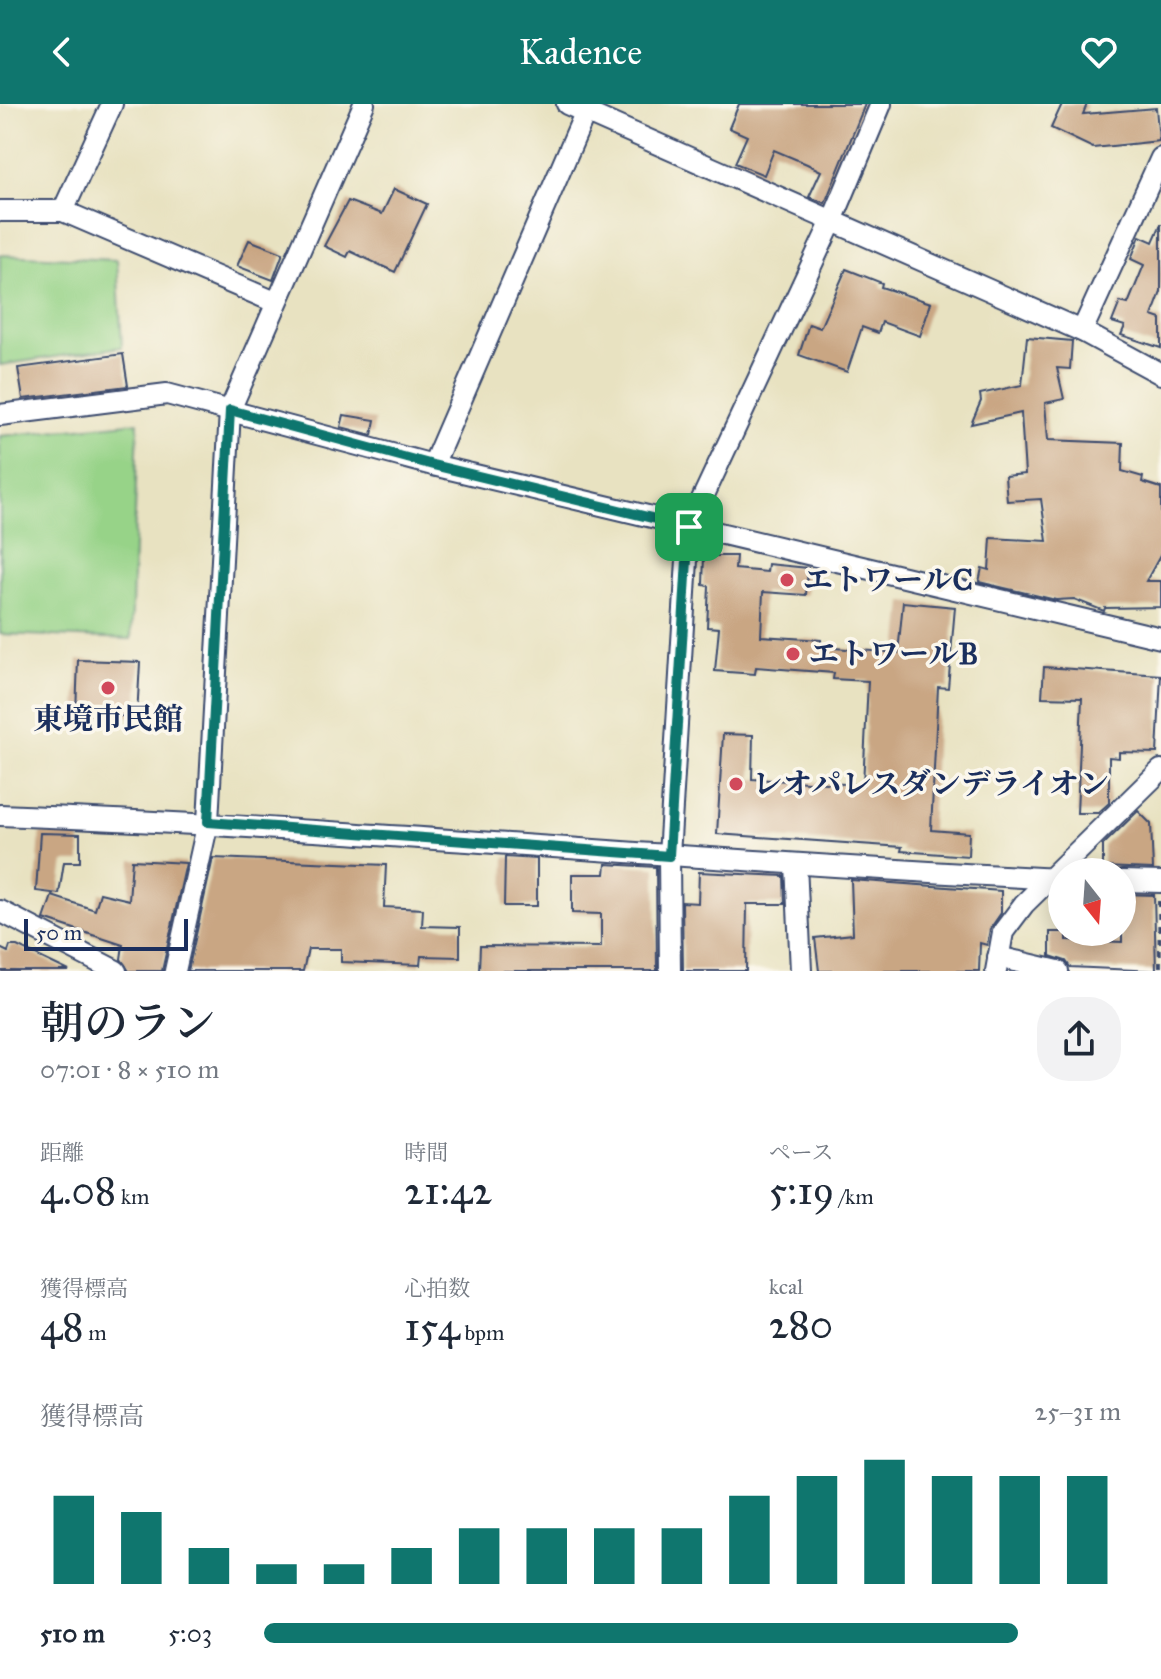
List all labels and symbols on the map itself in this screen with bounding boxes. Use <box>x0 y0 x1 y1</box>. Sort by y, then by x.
pin <box>655 493 723 561</box>
place label: エトワールC <box>803 562 973 598</box>
marker: エトワールC <box>778 571 796 589</box>
place label: エトワールB <box>809 636 978 672</box>
marker: エトワールB <box>784 645 802 663</box>
marker: 東境市民館 <box>99 679 117 697</box>
place label: 東境市民館 <box>33 701 183 737</box>
place label: レオパレスダンデライオン <box>752 766 1109 802</box>
marker: レオパレスダンデライオン <box>727 775 745 793</box>
north arrow <box>1048 858 1136 946</box>
scale bar <box>24 915 188 951</box>

